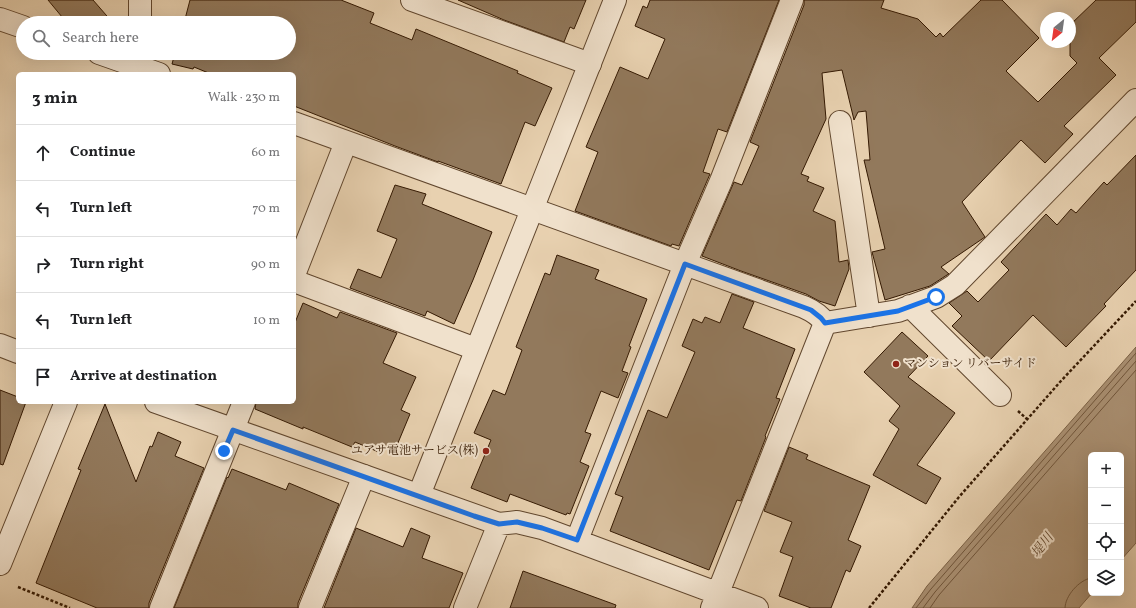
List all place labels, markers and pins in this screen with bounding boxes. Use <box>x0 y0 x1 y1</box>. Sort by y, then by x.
place label: マンション リバーサイド <box>904 356 1037 372</box>
marker: マンション リバーサイド <box>891 359 901 369</box>
place label: ユアサ電池サービス(株) <box>351 443 478 459</box>
marker: ユアサ電池サービス(株) <box>481 446 491 456</box>

